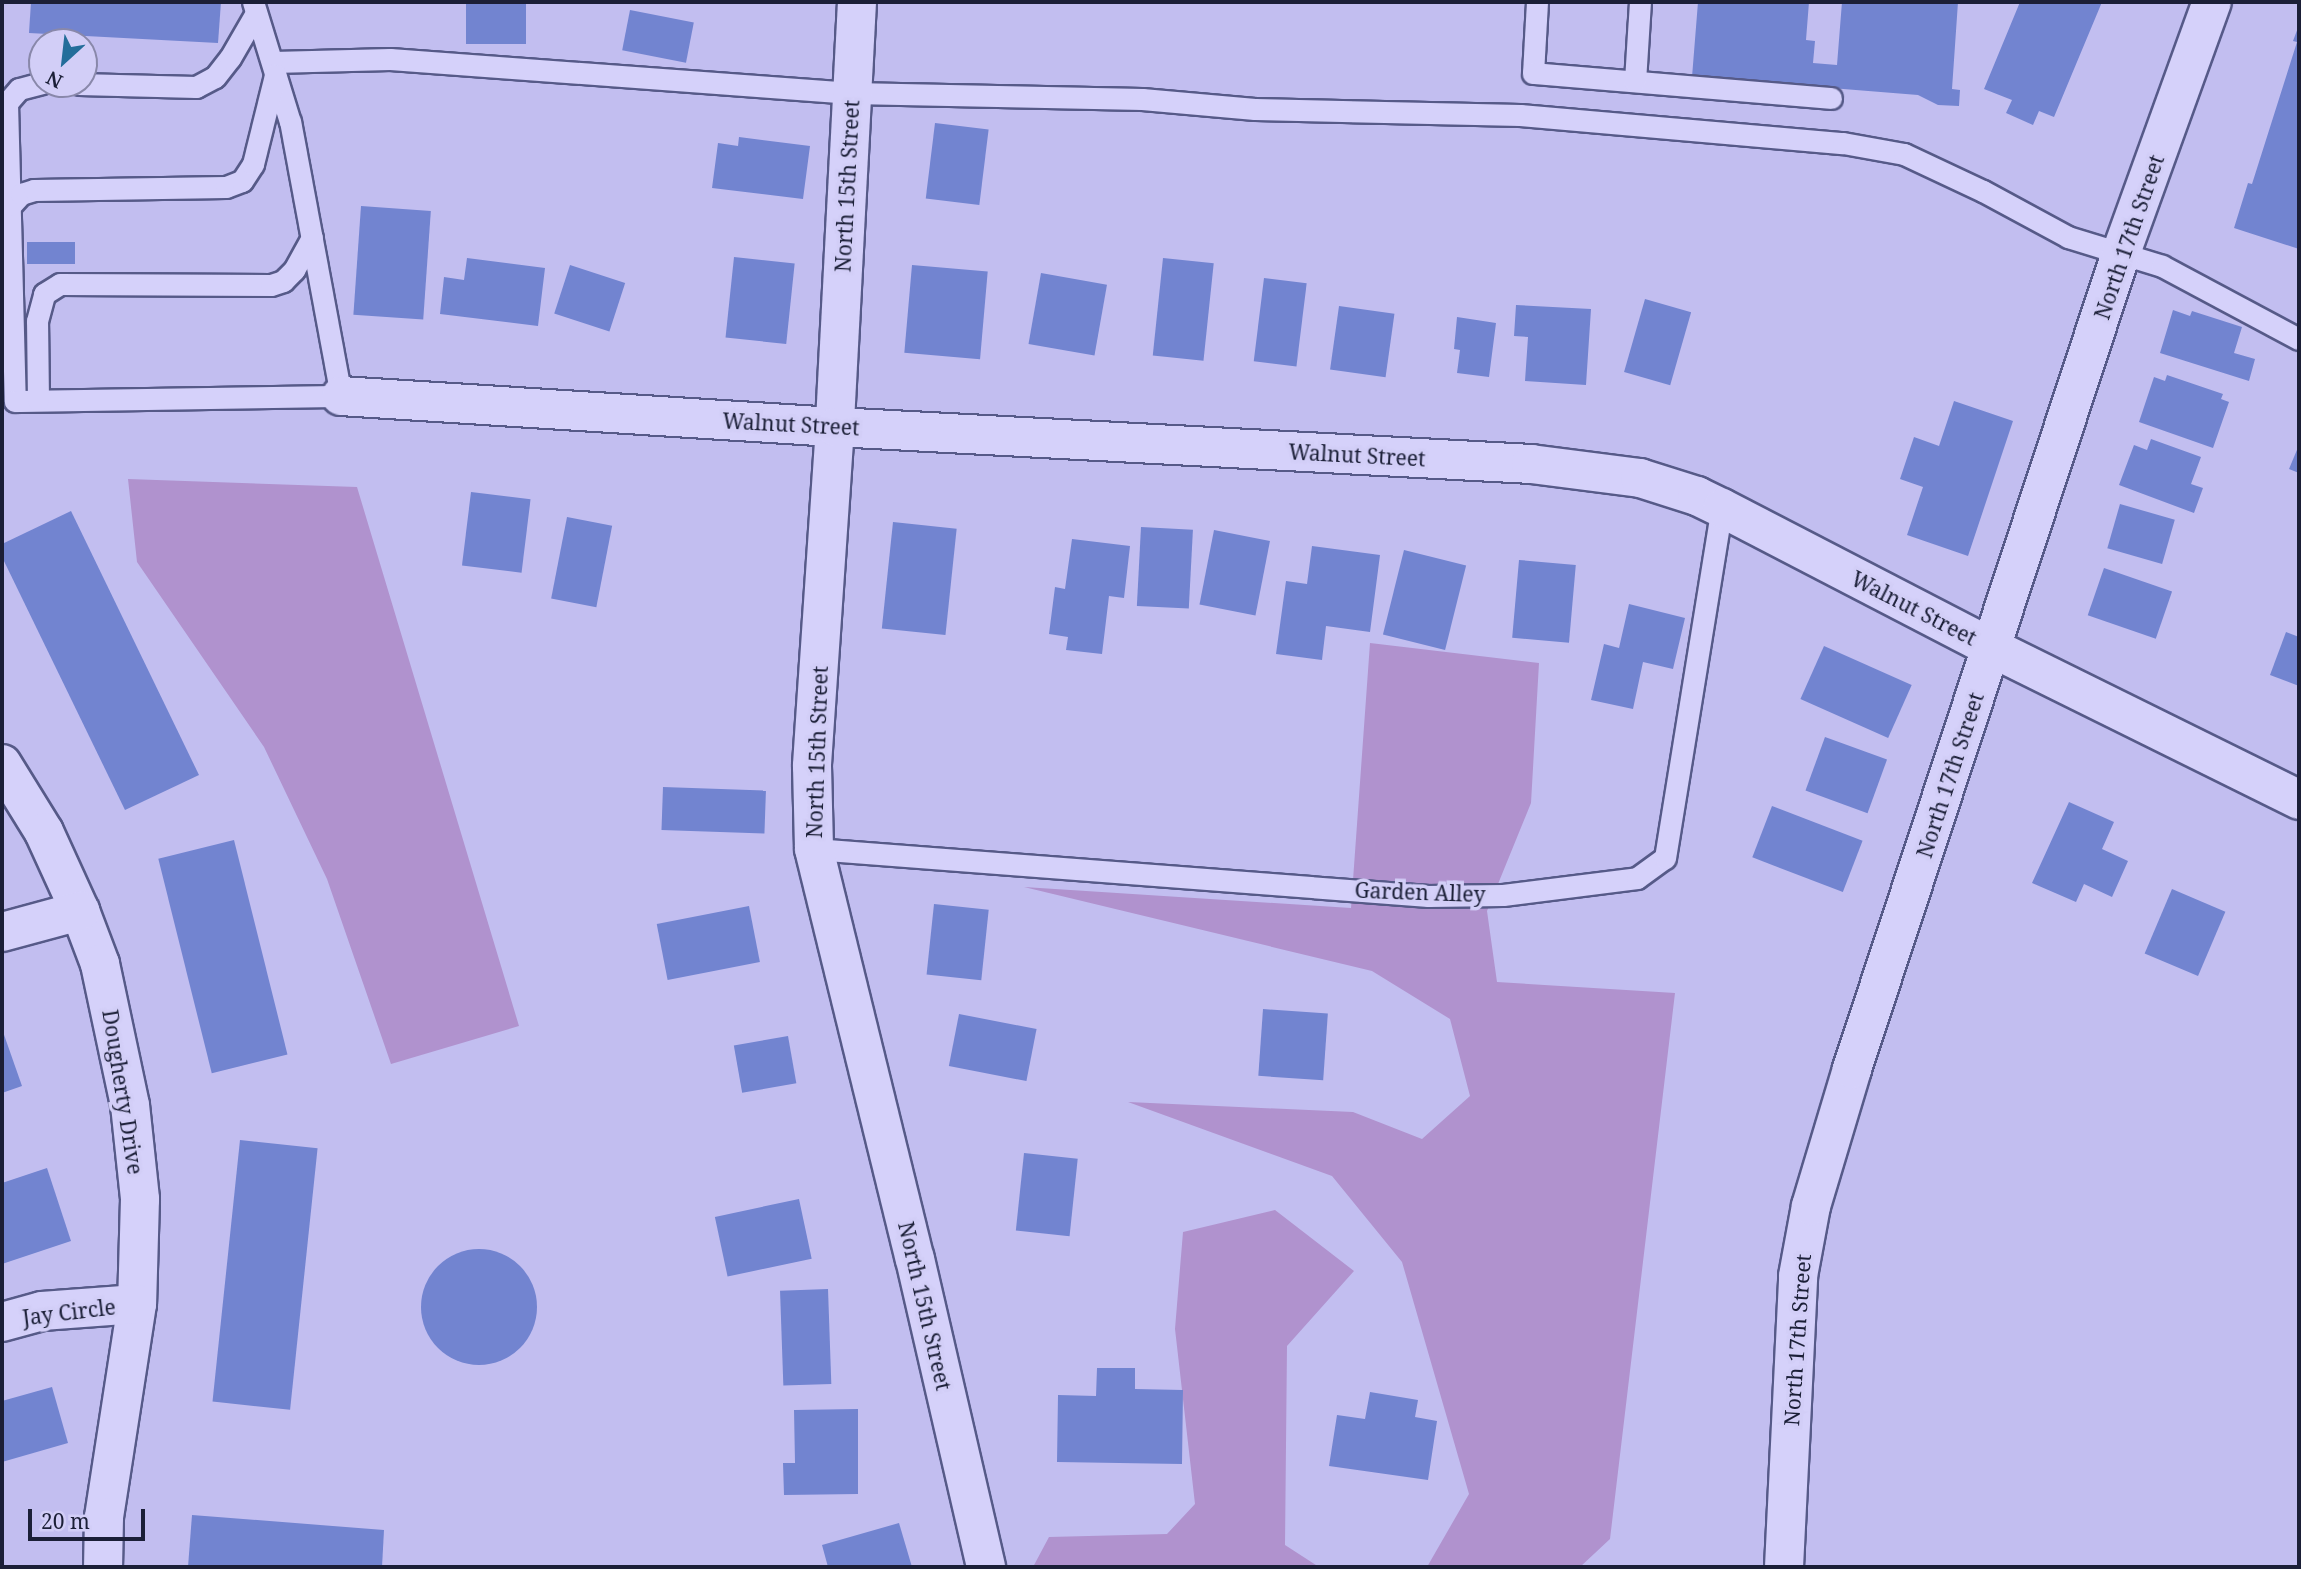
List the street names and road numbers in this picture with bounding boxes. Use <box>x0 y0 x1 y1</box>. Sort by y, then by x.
street label: North 15th Street <box>830 99 864 273</box>
street label: North 17th Street <box>2089 151 2169 323</box>
street label: Walnut Street <box>722 408 860 440</box>
street label: Walnut Street <box>1288 439 1426 471</box>
street label: Walnut Street <box>1847 566 1981 650</box>
street label: North 15th Street <box>801 665 833 839</box>
street label: North 17th Street <box>1911 689 1989 861</box>
street label: Garden Alley <box>1354 877 1486 907</box>
street label: Dougherty Drive <box>98 1008 148 1176</box>
street label: North 15th Street <box>893 1219 957 1393</box>
street label: North 17th Street <box>1778 1253 1816 1427</box>
street label: Jay Circle <box>21 1294 117 1330</box>

